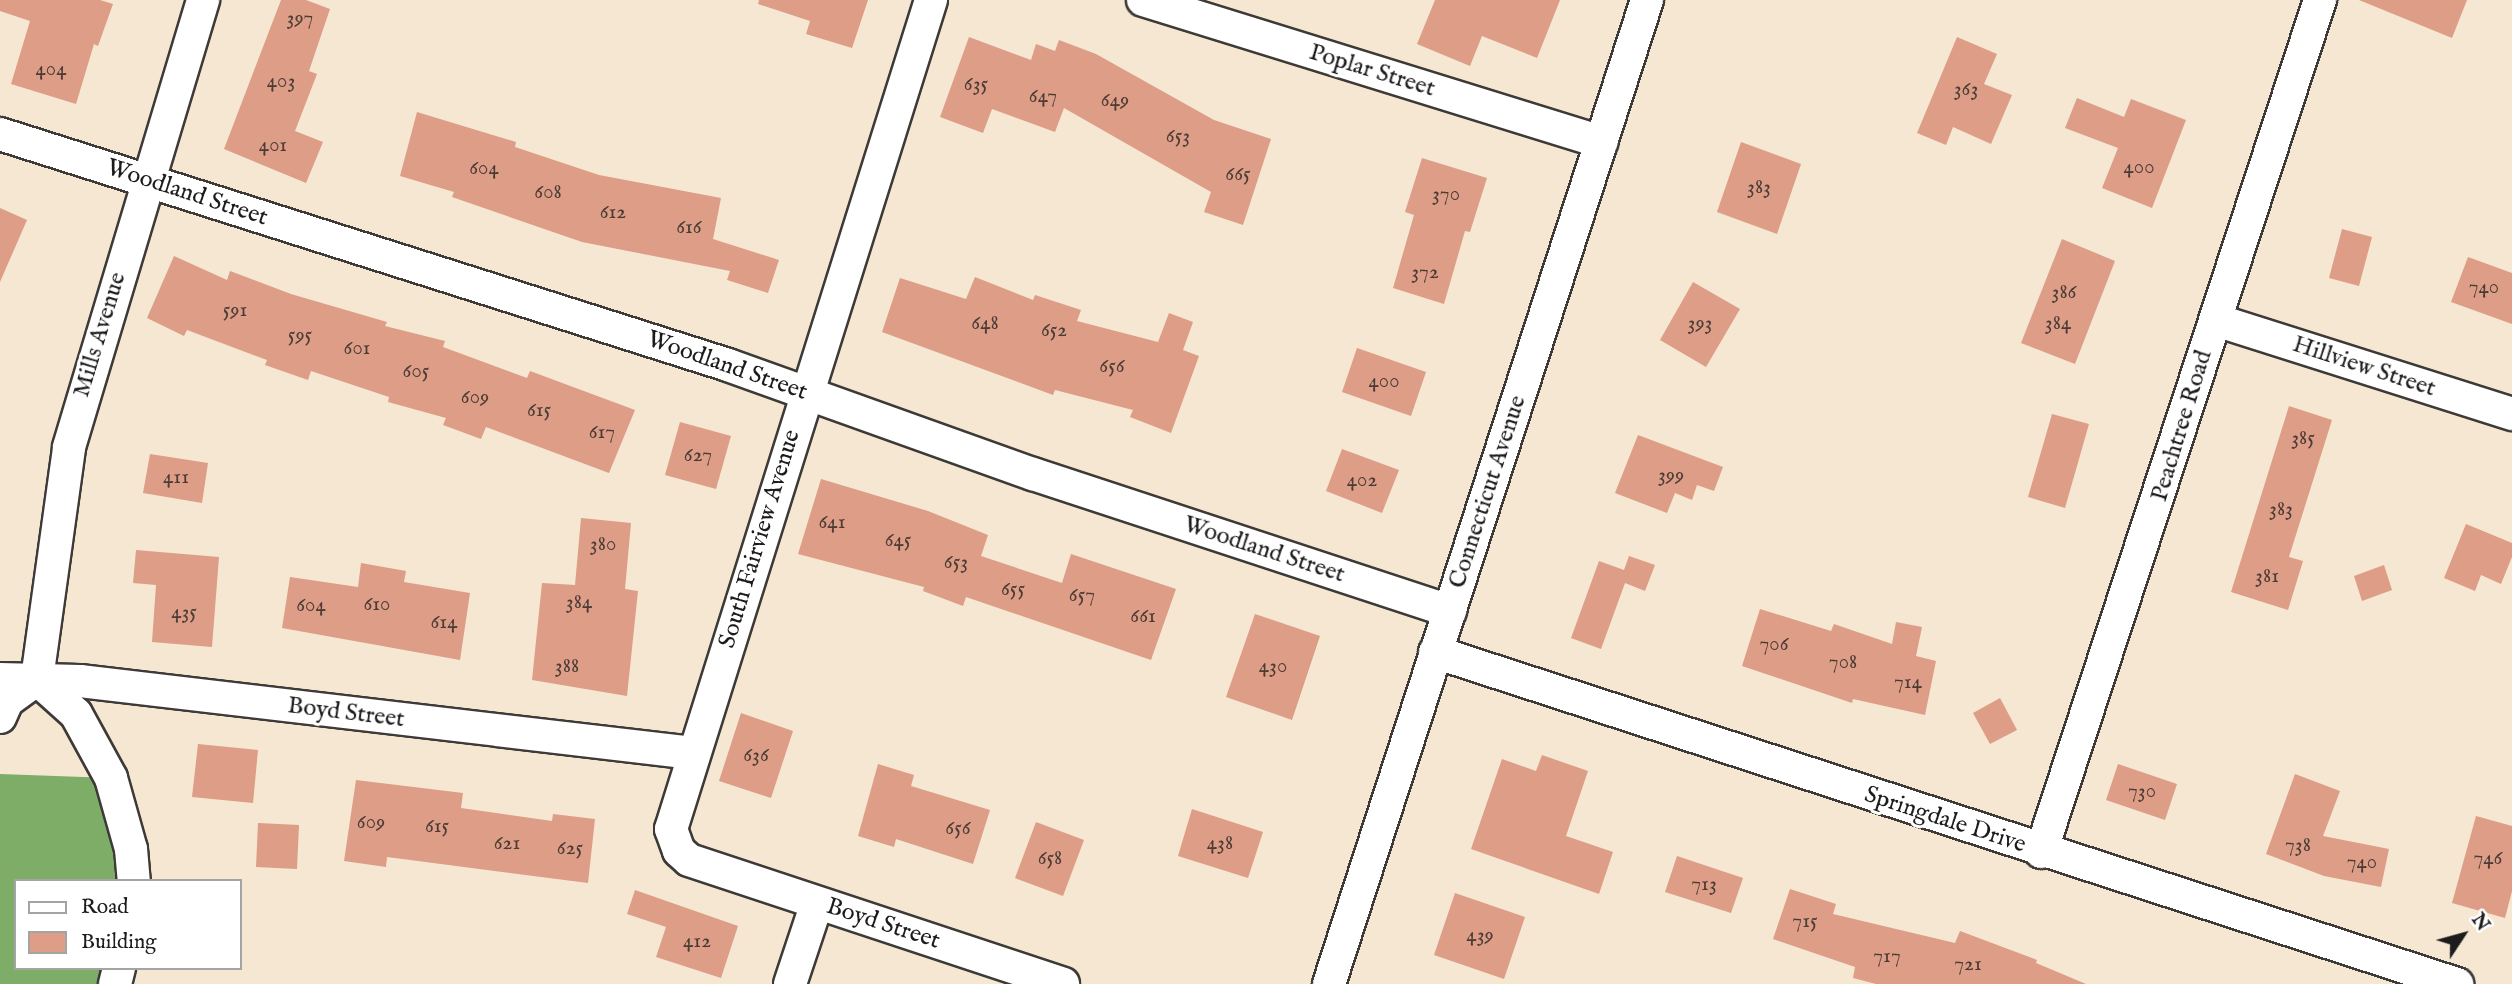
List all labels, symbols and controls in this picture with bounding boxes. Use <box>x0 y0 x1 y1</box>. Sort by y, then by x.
house number: 397 <box>287 6 313 32</box>
street label: Poplar Street <box>1306 38 1438 104</box>
house number: 404 <box>36 57 66 83</box>
house number: 403 <box>267 69 295 95</box>
house number: 635 <box>964 72 988 98</box>
house number: 363 <box>1954 77 1978 103</box>
house number: 647 <box>1029 84 1057 110</box>
house number: 649 <box>1101 88 1129 114</box>
house number: 653 <box>1166 124 1190 150</box>
house number: 401 <box>259 133 287 159</box>
street label: Woodland Street <box>103 153 271 233</box>
house number: 400 <box>2124 155 2154 181</box>
house number: 604 <box>469 156 499 182</box>
house number: 665 <box>1225 162 1251 188</box>
house number: 383 <box>1747 175 1771 201</box>
house number: 608 <box>534 180 562 206</box>
house number: 370 <box>1432 182 1460 208</box>
house number: 612 <box>600 200 626 226</box>
house number: 616 <box>676 215 702 241</box>
house number: 372 <box>1411 260 1439 286</box>
street label: Mills Avenue <box>67 269 133 401</box>
house number: 740 <box>2469 275 2499 301</box>
house number: 386 <box>2052 280 2076 306</box>
house number: 591 <box>223 298 247 324</box>
house number: 648 <box>971 311 999 337</box>
house number: 393 <box>1688 311 1712 337</box>
house number: 384 <box>2045 311 2071 337</box>
house number: 652 <box>1041 318 1067 344</box>
house number: 595 <box>288 323 312 349</box>
street label: Woodland Street <box>643 325 811 407</box>
street label: Hillview Street <box>2289 330 2439 404</box>
house number: 601 <box>344 336 370 362</box>
street label: Peachtree Road <box>2145 347 2219 505</box>
house number: 656 <box>1099 354 1125 380</box>
house number: 605 <box>403 359 429 385</box>
house number: 400 <box>1369 369 1399 395</box>
house number: 609 <box>461 385 489 411</box>
street label: Connecticut Avenue <box>1443 392 1533 592</box>
house number: 615 <box>527 398 551 424</box>
house number: 617 <box>589 420 615 446</box>
street label: South Fairview Avenue <box>713 426 807 652</box>
house number: 385 <box>2291 426 2315 452</box>
house number: 627 <box>684 443 712 469</box>
house number: 399 <box>1658 463 1684 489</box>
house number: 411 <box>163 465 189 491</box>
house number: 402 <box>1347 468 1377 494</box>
house number: 383 <box>2269 497 2293 523</box>
house number: 641 <box>819 510 845 536</box>
street label: Woodland Street <box>1180 510 1348 590</box>
house number: 645 <box>885 528 911 554</box>
house number: 380 <box>590 532 616 558</box>
house number: 653 <box>944 550 968 576</box>
house number: 381 <box>2255 564 2279 590</box>
house number: 655 <box>1001 577 1025 603</box>
house number: 657 <box>1069 583 1095 609</box>
house number: 384 <box>566 590 592 616</box>
house number: 610 <box>364 592 390 618</box>
house number: 604 <box>296 593 326 619</box>
house number: 435 <box>171 600 197 626</box>
house number: 661 <box>1130 604 1156 630</box>
house number: 614 <box>431 610 457 636</box>
house number: 706 <box>1760 632 1788 658</box>
house number: 708 <box>1829 650 1857 676</box>
house number: 388 <box>555 654 579 680</box>
house number: 430 <box>1259 654 1287 680</box>
house number: 714 <box>1894 670 1922 696</box>
street label: Boyd Street <box>286 692 406 734</box>
house number: 636 <box>743 743 769 769</box>
house number: 730 <box>2128 779 2156 805</box>
street label: Springdale Drive <box>1861 780 2029 860</box>
house number: 609 <box>357 810 385 836</box>
house number: 615 <box>425 814 449 840</box>
house number: 656 <box>945 816 971 842</box>
house number: 621 <box>494 831 520 857</box>
house number: 438 <box>1207 831 1233 857</box>
house number: 738 <box>2285 833 2311 859</box>
house number: 625 <box>557 836 583 862</box>
house number: 658 <box>1038 846 1062 872</box>
house number: 746 <box>2474 846 2502 872</box>
house number: 740 <box>2347 850 2377 876</box>
house number: 713 <box>1691 872 1717 898</box>
legend <box>14 879 242 970</box>
street label: Boyd Street <box>823 892 943 956</box>
text: Road <box>81 894 128 921</box>
north arrow <box>2428 900 2498 970</box>
house number: 715 <box>1792 909 1818 935</box>
text: N <box>2465 909 2495 936</box>
house number: 439 <box>1466 923 1494 949</box>
text: Building <box>81 929 156 956</box>
house number: 412 <box>683 929 711 955</box>
house number: 717 <box>1873 944 1901 970</box>
house number: 721 <box>1954 952 1982 978</box>

